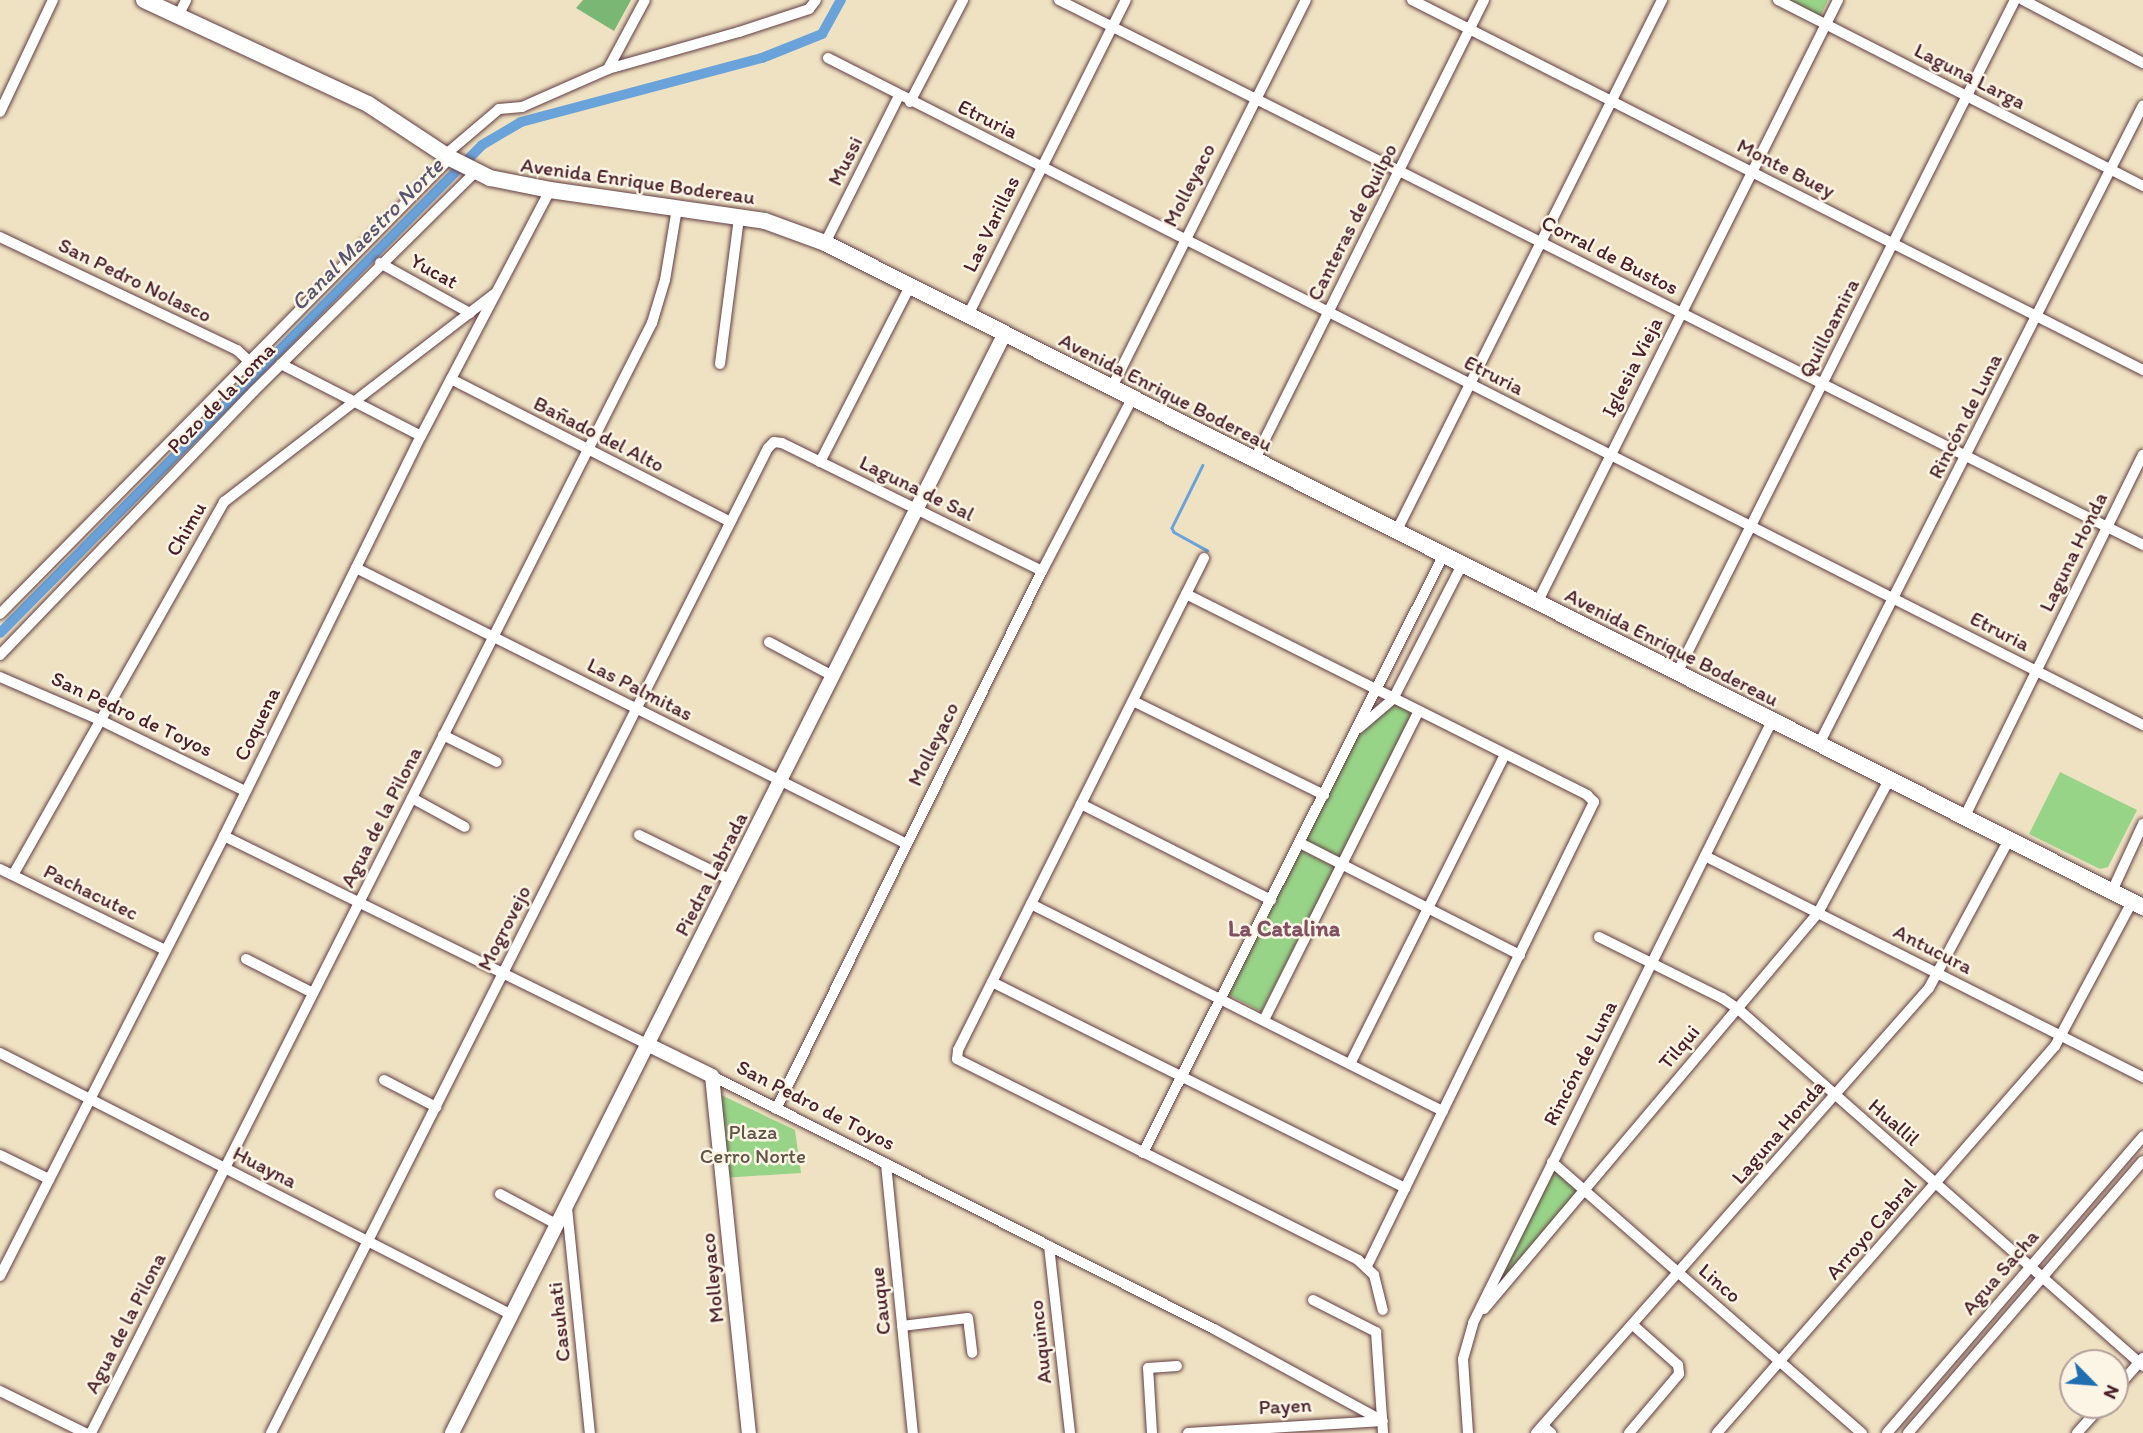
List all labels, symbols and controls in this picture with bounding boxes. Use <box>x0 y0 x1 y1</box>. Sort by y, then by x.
street label: Laguna Larga <box>1910 37 2030 115</box>
street label: Etruria <box>954 94 1022 144</box>
street label: Mussi <box>822 132 868 190</box>
street label: Monte Buey <box>1733 133 1839 203</box>
street label: Molleyaco <box>1157 139 1221 231</box>
street label: Canteras de Quilpo <box>1302 139 1402 305</box>
water label: Canal Maestro Norte <box>285 152 449 316</box>
street label: Avenida Enrique Bodereau <box>519 152 757 210</box>
street label: Las Varillas <box>957 172 1025 276</box>
street label: Corral de Bustos <box>1537 210 1683 300</box>
street label: San Pedro Nolasco <box>55 232 215 328</box>
street label: Yucat <box>406 248 462 294</box>
street label: Quilloamira <box>1793 274 1865 382</box>
street label: Iglesia Vieja <box>1596 313 1668 421</box>
street label: Avenida Enrique Bodereau <box>1055 327 1277 457</box>
street label: Pozo de la Loma <box>162 337 280 459</box>
street label: Etruria <box>1460 349 1528 401</box>
street label: Rincón de Luna <box>1923 349 2007 483</box>
street label: Bañado del Alto <box>529 390 669 478</box>
street label: Laguna de Sal <box>855 449 979 527</box>
street label: Laguna Honda <box>2033 488 2113 616</box>
street label: Chimu <box>160 497 212 561</box>
street label: Avenida Enrique Bodereau <box>1561 582 1783 712</box>
street label: Etruria <box>1966 605 2034 657</box>
street label: Las Palmitas <box>583 652 697 726</box>
street label: San Pedro de Toyos <box>49 666 215 762</box>
street label: Coquena <box>228 683 286 765</box>
street label: Molleyaco <box>902 698 964 790</box>
street label: Agua de la Pilona <box>335 742 427 892</box>
street label: Piedra Labrada <box>669 808 753 940</box>
street label: Pachacutec <box>40 858 142 926</box>
street label: Mogrovejo <box>472 881 536 975</box>
district label: La Catalina <box>1228 914 1340 942</box>
street label: Antucura <box>1889 918 1977 980</box>
street label: Rincón de Luna <box>1538 996 1622 1130</box>
street label: Tilqui <box>1653 1020 1705 1074</box>
street label: San Pedro de Toyos <box>734 1055 898 1155</box>
street label: Laguna Honda <box>1726 1075 1830 1189</box>
street label: Huallil <box>1863 1093 1925 1151</box>
park label: Plaza Cerro Norte <box>700 1119 806 1169</box>
street label: Huayna <box>229 1140 301 1194</box>
street label: Arroyo Cabral <box>1820 1173 1922 1285</box>
street label: Agua Sacha <box>1956 1224 2044 1320</box>
street label: Molleyaco <box>695 1232 729 1324</box>
street label: Agua de la Pilona <box>79 1248 171 1398</box>
street label: Linco <box>1694 1258 1746 1308</box>
street label: Cauque <box>864 1266 896 1336</box>
street label: Casuhati <box>542 1281 576 1363</box>
street label: Auquinco <box>1023 1299 1057 1385</box>
north arrow <box>2059 1349 2129 1419</box>
text: N <box>2099 1382 2125 1403</box>
street label: Payen <box>1258 1392 1312 1420</box>

